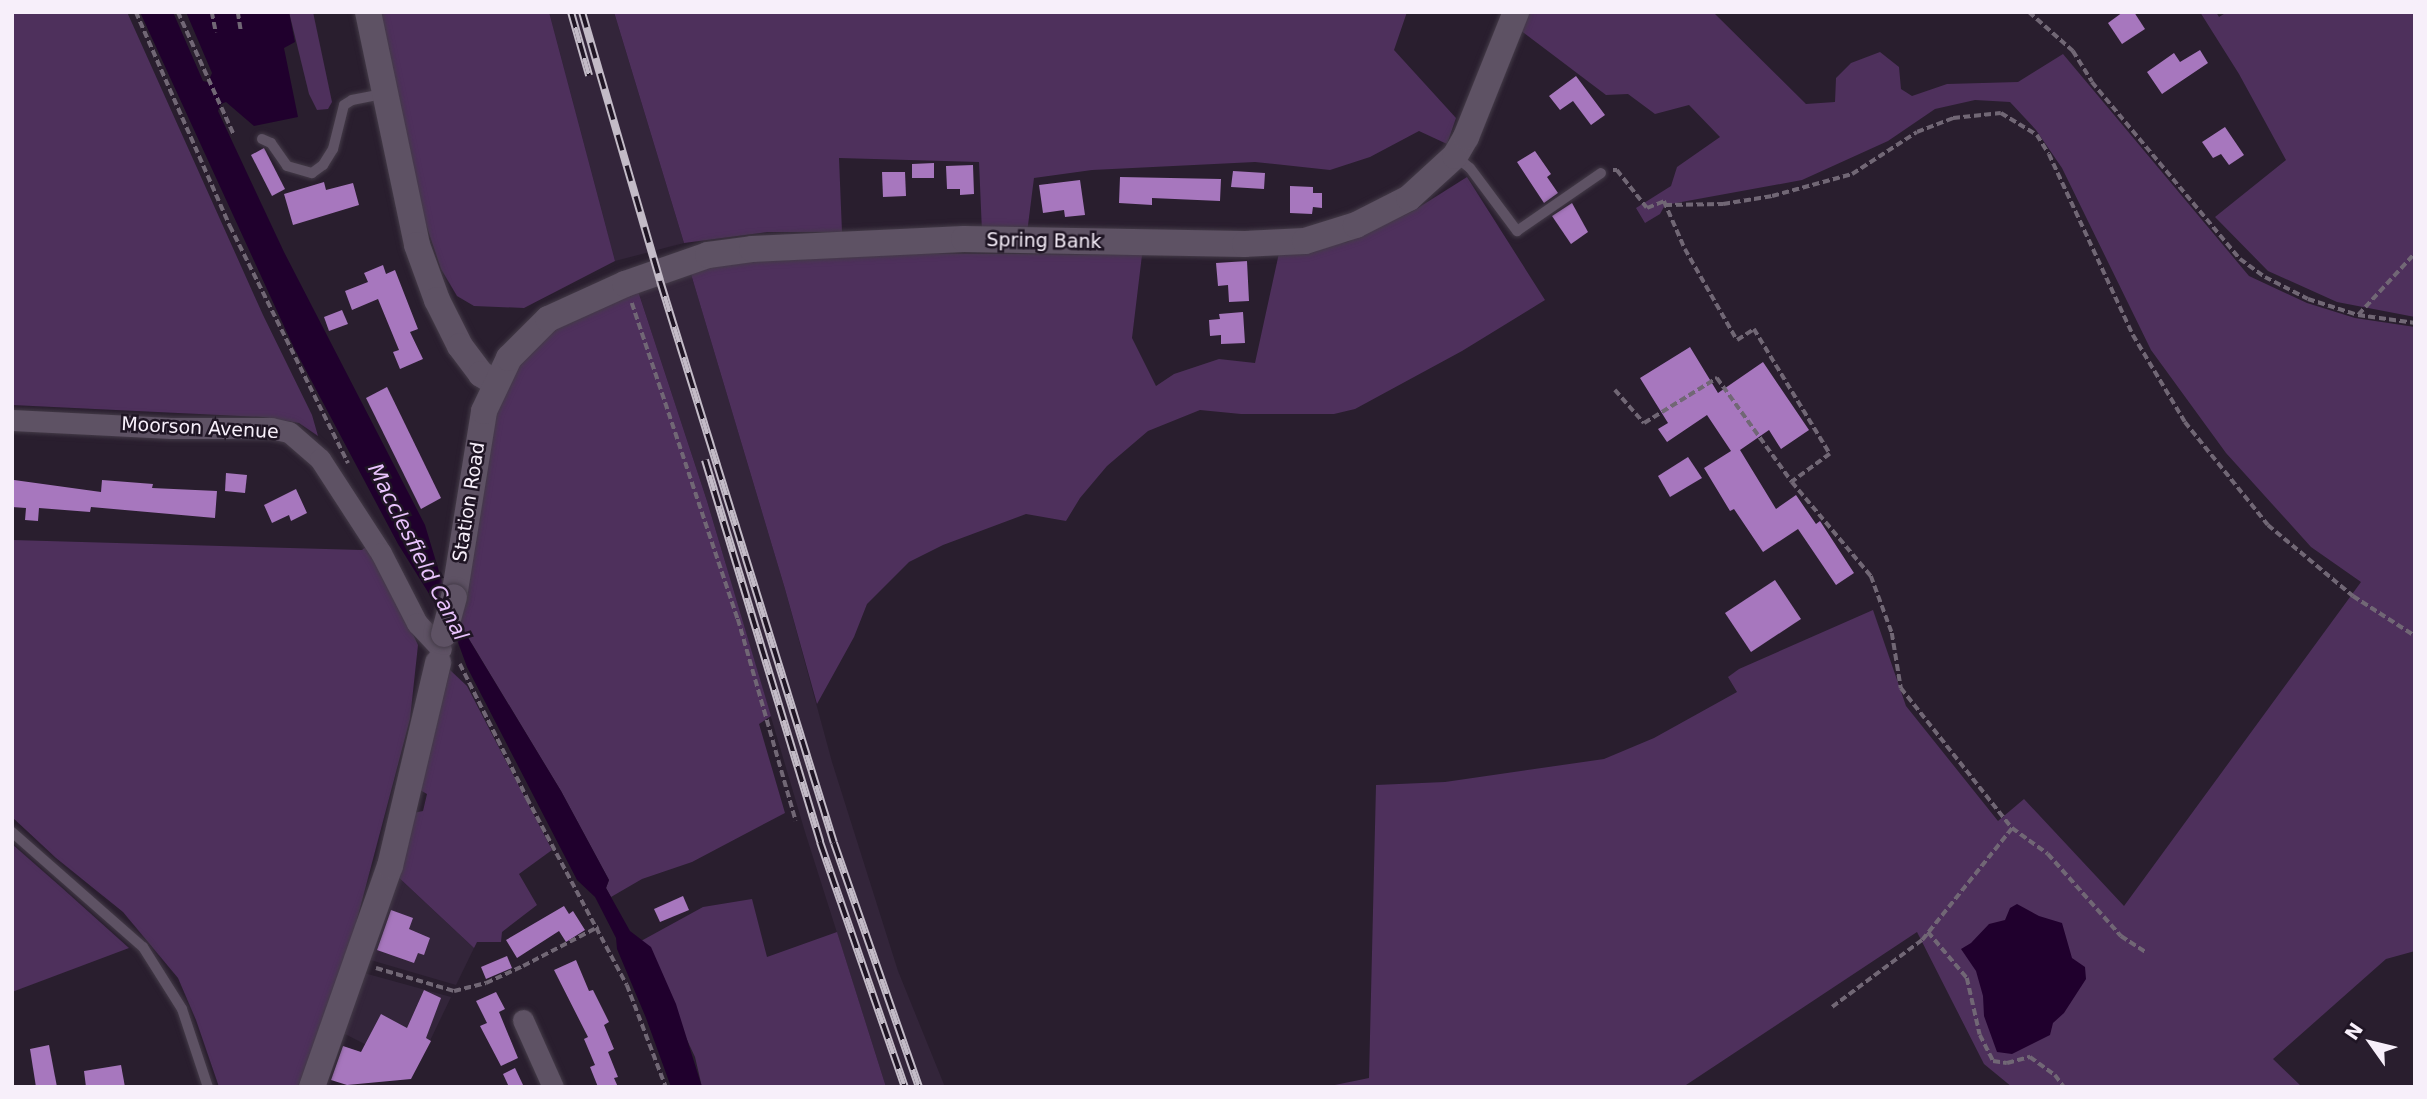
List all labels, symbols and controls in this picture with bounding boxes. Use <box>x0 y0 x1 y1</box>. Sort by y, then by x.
street label: Spring Bank <box>986 229 1102 253</box>
street label: Moorson Avenue <box>121 412 279 444</box>
street label: Station Road <box>448 440 490 564</box>
water label: Macclesfield Canal <box>362 459 474 645</box>
north arrow <box>2336 1008 2406 1078</box>
text: N <box>2340 1019 2367 1044</box>

